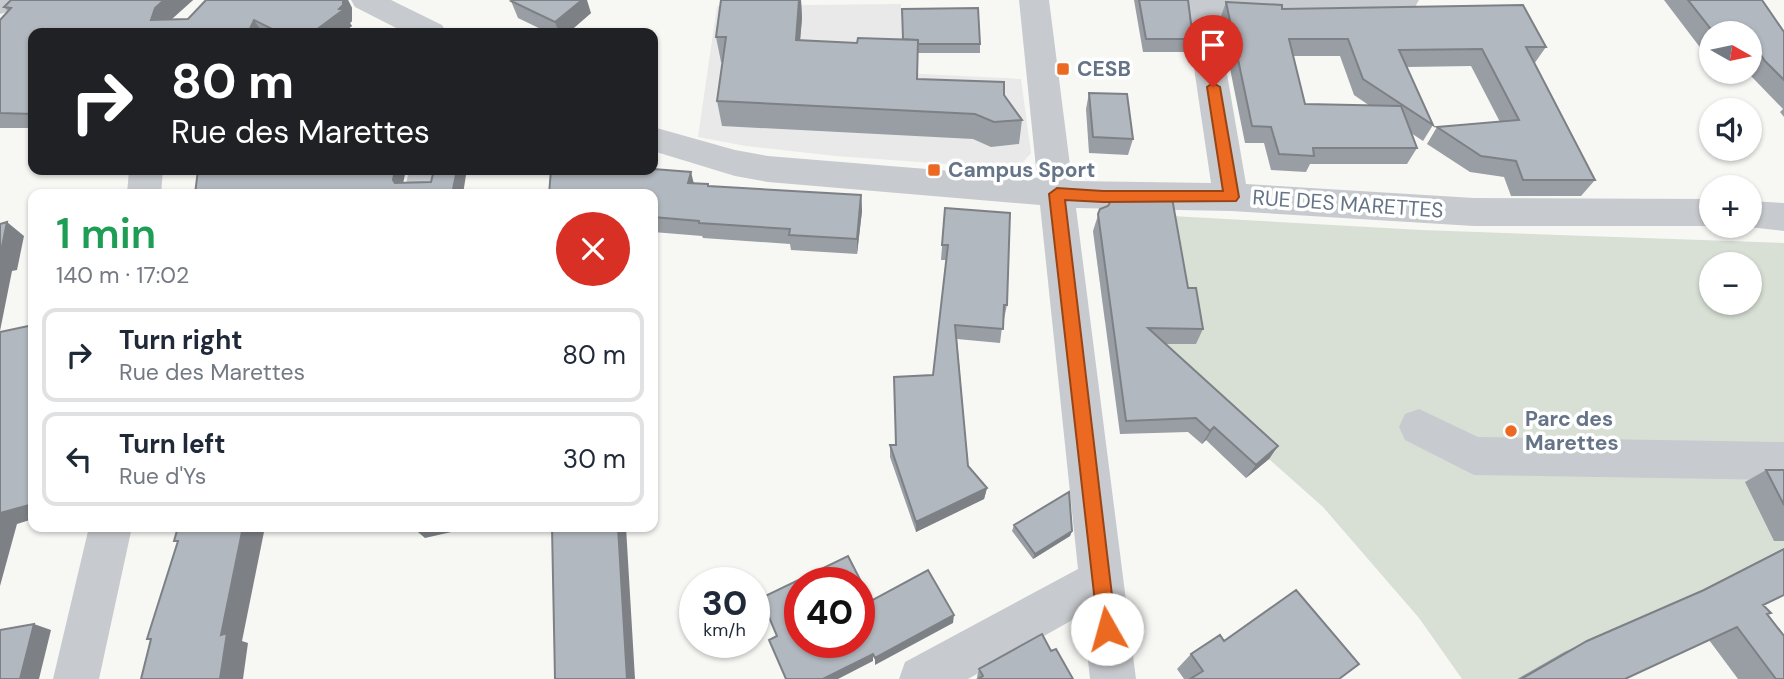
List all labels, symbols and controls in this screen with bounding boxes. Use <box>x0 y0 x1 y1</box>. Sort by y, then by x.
pin <box>1183 15 1243 87</box>
north arrow <box>1699 21 1762 84</box>
map controls <box>1699 21 1762 315</box>
icon: arrive <box>1194 26 1232 64</box>
text: 80 m <box>171 49 294 113</box>
place label: CESB <box>1077 55 1131 83</box>
icon: right <box>56 56 147 147</box>
marker: CESB <box>1055 61 1071 77</box>
button: sound <box>1699 98 1762 161</box>
text: Rue des Marettes <box>171 111 430 153</box>
place label: Campus Sport <box>948 156 1095 184</box>
marker: Campus Sport <box>926 162 942 178</box>
button: + <box>1699 175 1762 238</box>
street label: RUE DES MARETTES <box>1252 183 1444 225</box>
text: 1 min <box>56 206 156 261</box>
button: close <box>556 212 630 286</box>
button: − <box>1699 252 1762 315</box>
text: 140 m · 17:02 <box>56 260 189 290</box>
text: Turn right <box>119 323 243 357</box>
icon: right <box>60 336 98 374</box>
text: 80 m <box>562 338 626 372</box>
text: Rue des Marettes <box>119 357 305 387</box>
place label: Parc des Marettes <box>1525 405 1619 457</box>
marker: Parc des Marettes <box>1503 423 1519 439</box>
text: Turn left <box>119 427 226 461</box>
icon: left <box>60 440 98 478</box>
text: 30 m <box>563 442 626 476</box>
text: Rue d'Ys <box>119 461 206 491</box>
speed limit sign: 40 <box>784 567 875 658</box>
text: 30 <box>702 580 747 626</box>
position arrow <box>1070 592 1144 666</box>
text: km/h <box>703 618 746 642</box>

